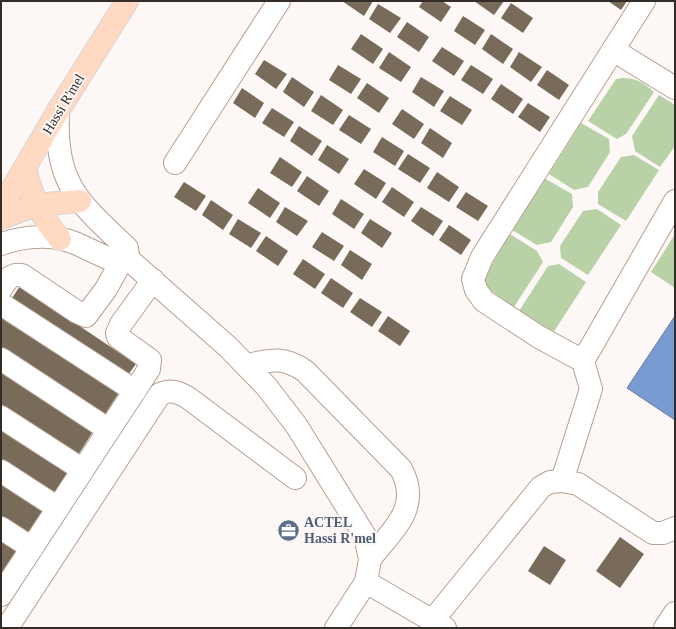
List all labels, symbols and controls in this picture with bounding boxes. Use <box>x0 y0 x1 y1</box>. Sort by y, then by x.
street label: Hassi R'mel <box>40 71 87 137</box>
place label: ACTEL Hassi R'mel <box>304 515 376 546</box>
office icon: ACTEL Hassi R'mel <box>275 517 301 543</box>

